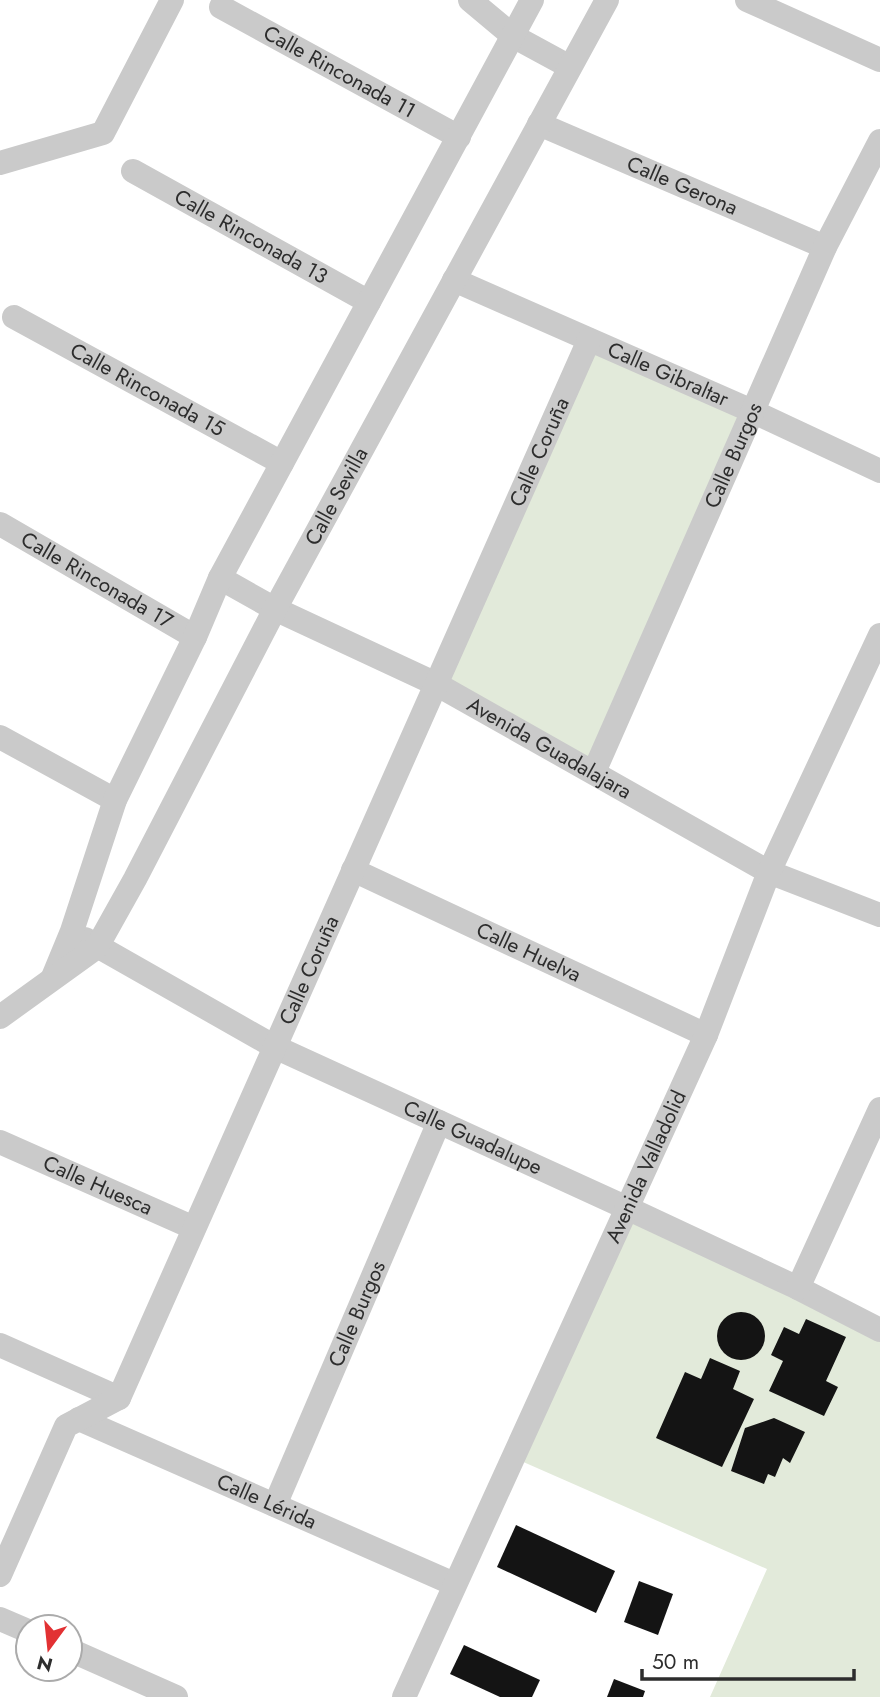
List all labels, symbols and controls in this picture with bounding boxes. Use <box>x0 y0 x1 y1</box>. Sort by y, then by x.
street label: Calle Rinconada 11 <box>258 18 421 126</box>
street label: Calle Gerona <box>622 149 742 223</box>
street label: Calle Rinconada 13 <box>169 182 333 291</box>
street label: Calle Gibraltar <box>603 334 734 414</box>
street label: Calle Rinconada 15 <box>65 335 230 444</box>
street label: Calle Coruña <box>502 393 577 511</box>
street label: Calle Burgos <box>697 398 770 513</box>
street label: Calle Sevilla <box>297 442 375 551</box>
street label: Calle Rinconada 17 <box>15 524 178 636</box>
street label: Avenida Guadalajara <box>462 690 637 806</box>
street label: Calle Coruña <box>272 911 346 1030</box>
street label: Calle Huelva <box>471 915 586 990</box>
street label: Avenida Valladolid <box>598 1085 694 1248</box>
street label: Calle Guadalupe <box>399 1093 547 1182</box>
street label: Calle Huesca <box>38 1148 157 1223</box>
street label: Calle Burgos <box>321 1256 393 1372</box>
street label: Calle Lérida <box>212 1466 321 1537</box>
north arrow <box>14 1613 84 1683</box>
scale bar <box>642 1638 854 1682</box>
text: 50 m <box>652 1647 699 1677</box>
text: N <box>34 1649 56 1679</box>

